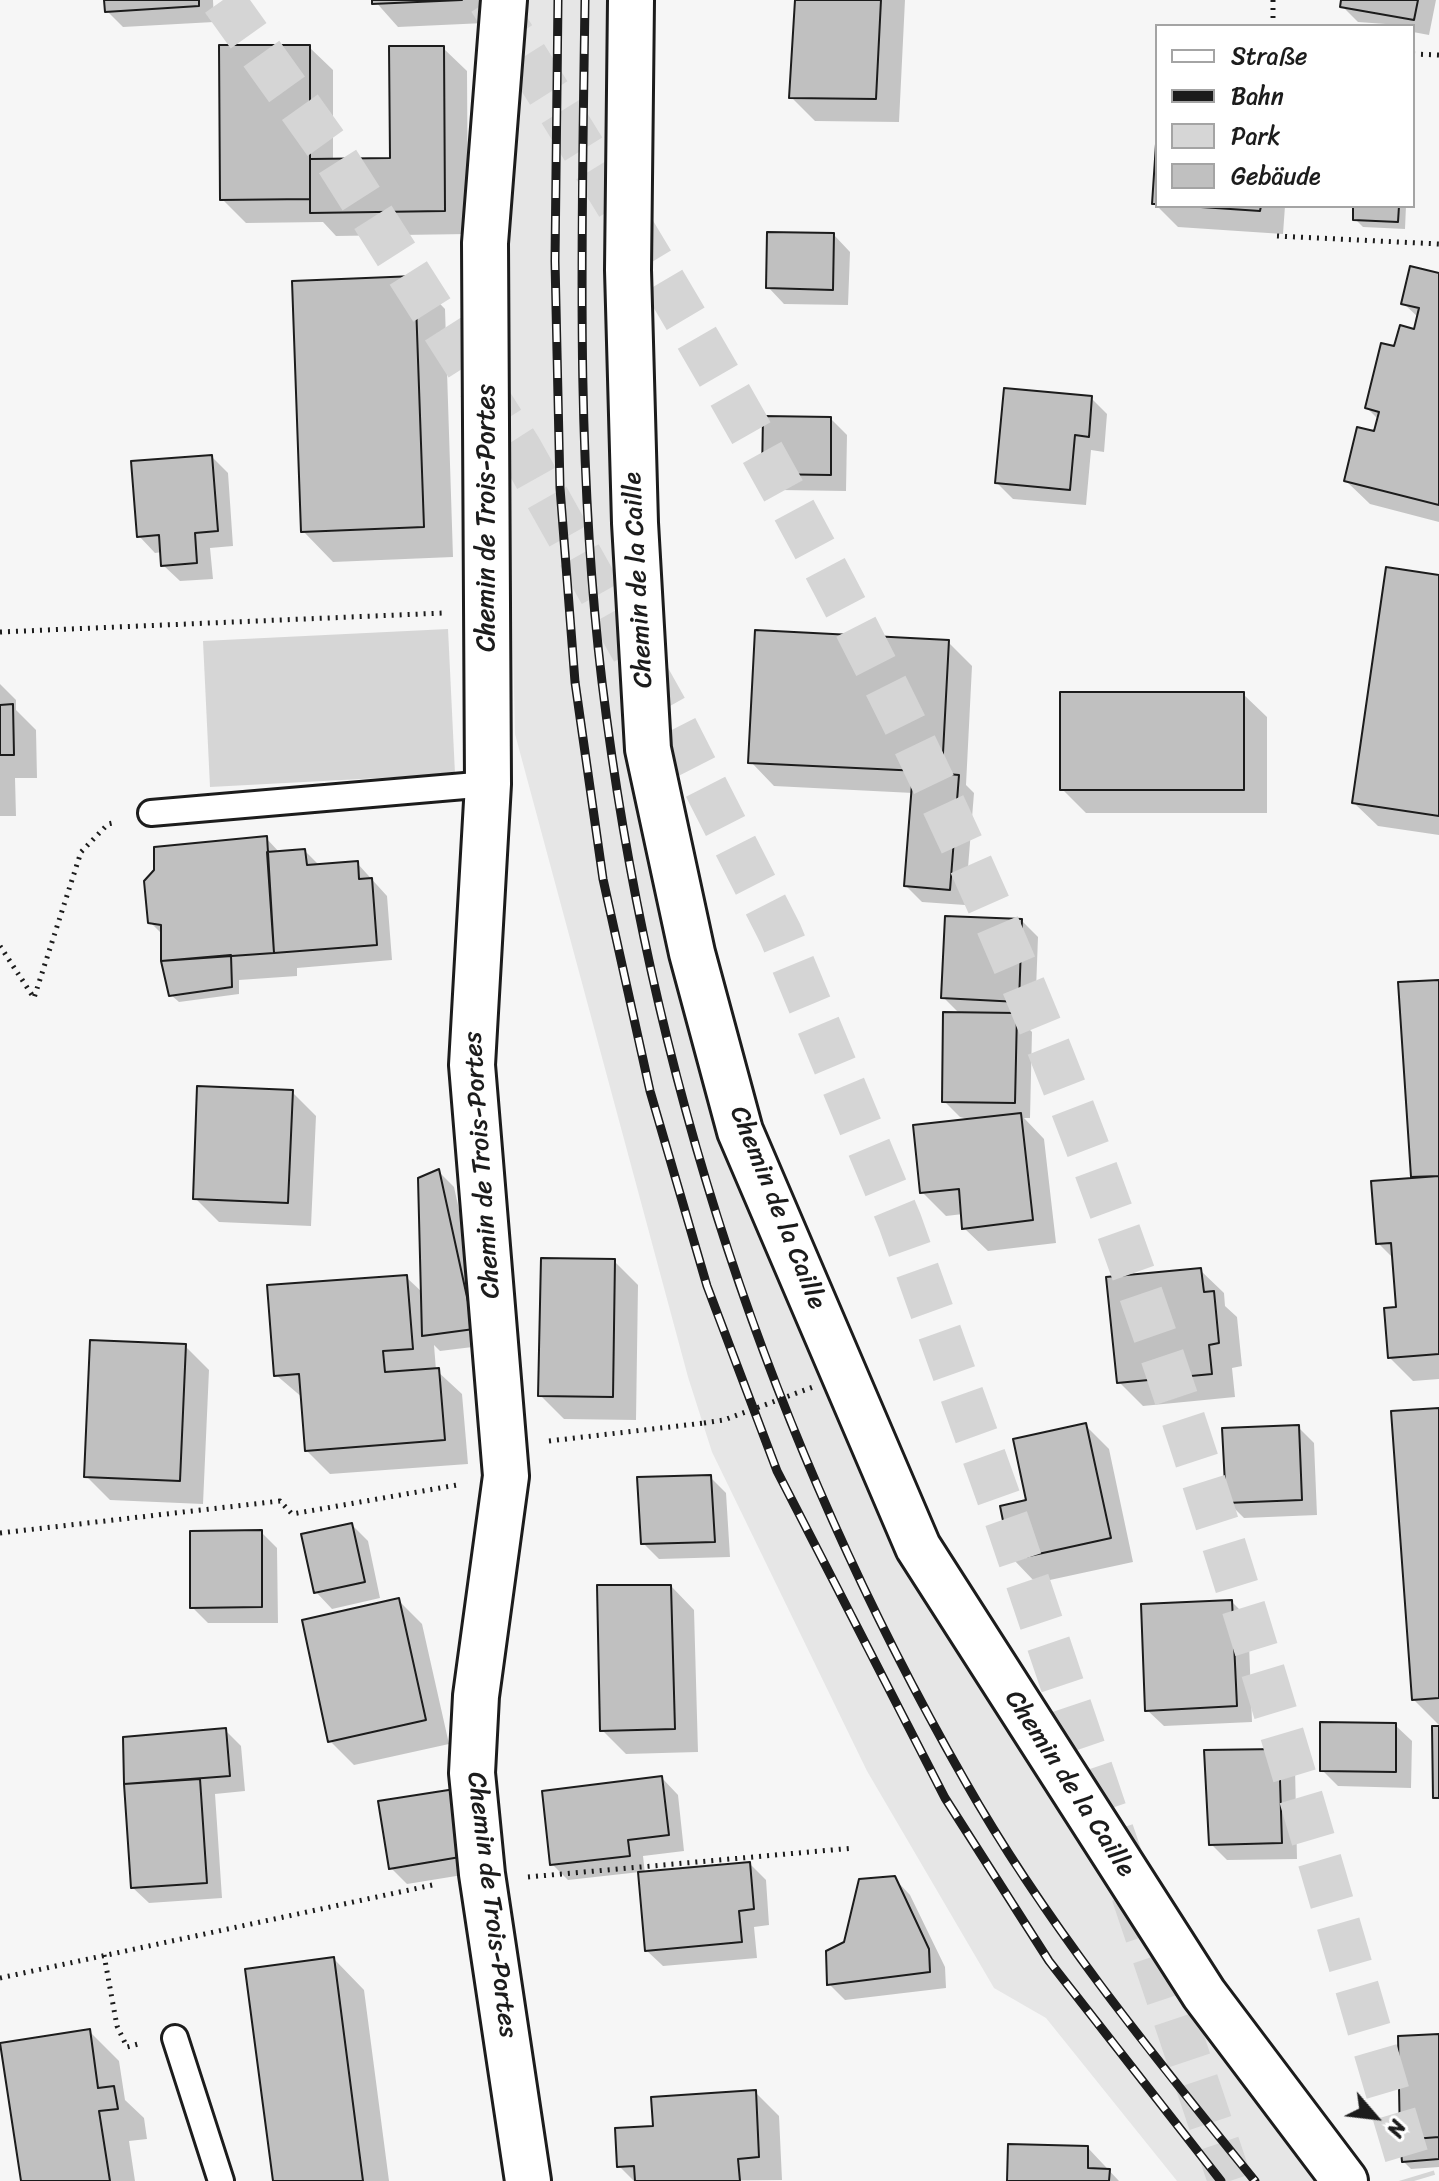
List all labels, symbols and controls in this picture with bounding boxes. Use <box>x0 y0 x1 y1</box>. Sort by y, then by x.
legend <box>1155 24 1415 208</box>
text: Straße <box>1231 35 1307 77</box>
text: Bahn <box>1231 75 1284 117</box>
text: Park <box>1231 115 1280 157</box>
text: Gebäude <box>1231 155 1321 197</box>
street label: Chemin de Trois-Portes <box>471 384 503 652</box>
street label: Chemin de la Caille <box>618 471 660 689</box>
street label: Chemin de Trois-Portes <box>458 1030 508 1300</box>
street label: Chemin de la Caille <box>722 1102 832 1314</box>
street label: Chemin de la Caille <box>997 1685 1141 1883</box>
street label: Chemin de Trois-Portes <box>459 1770 523 2040</box>
north arrow <box>1335 2077 1415 2157</box>
text: N <box>1376 2113 1417 2144</box>

